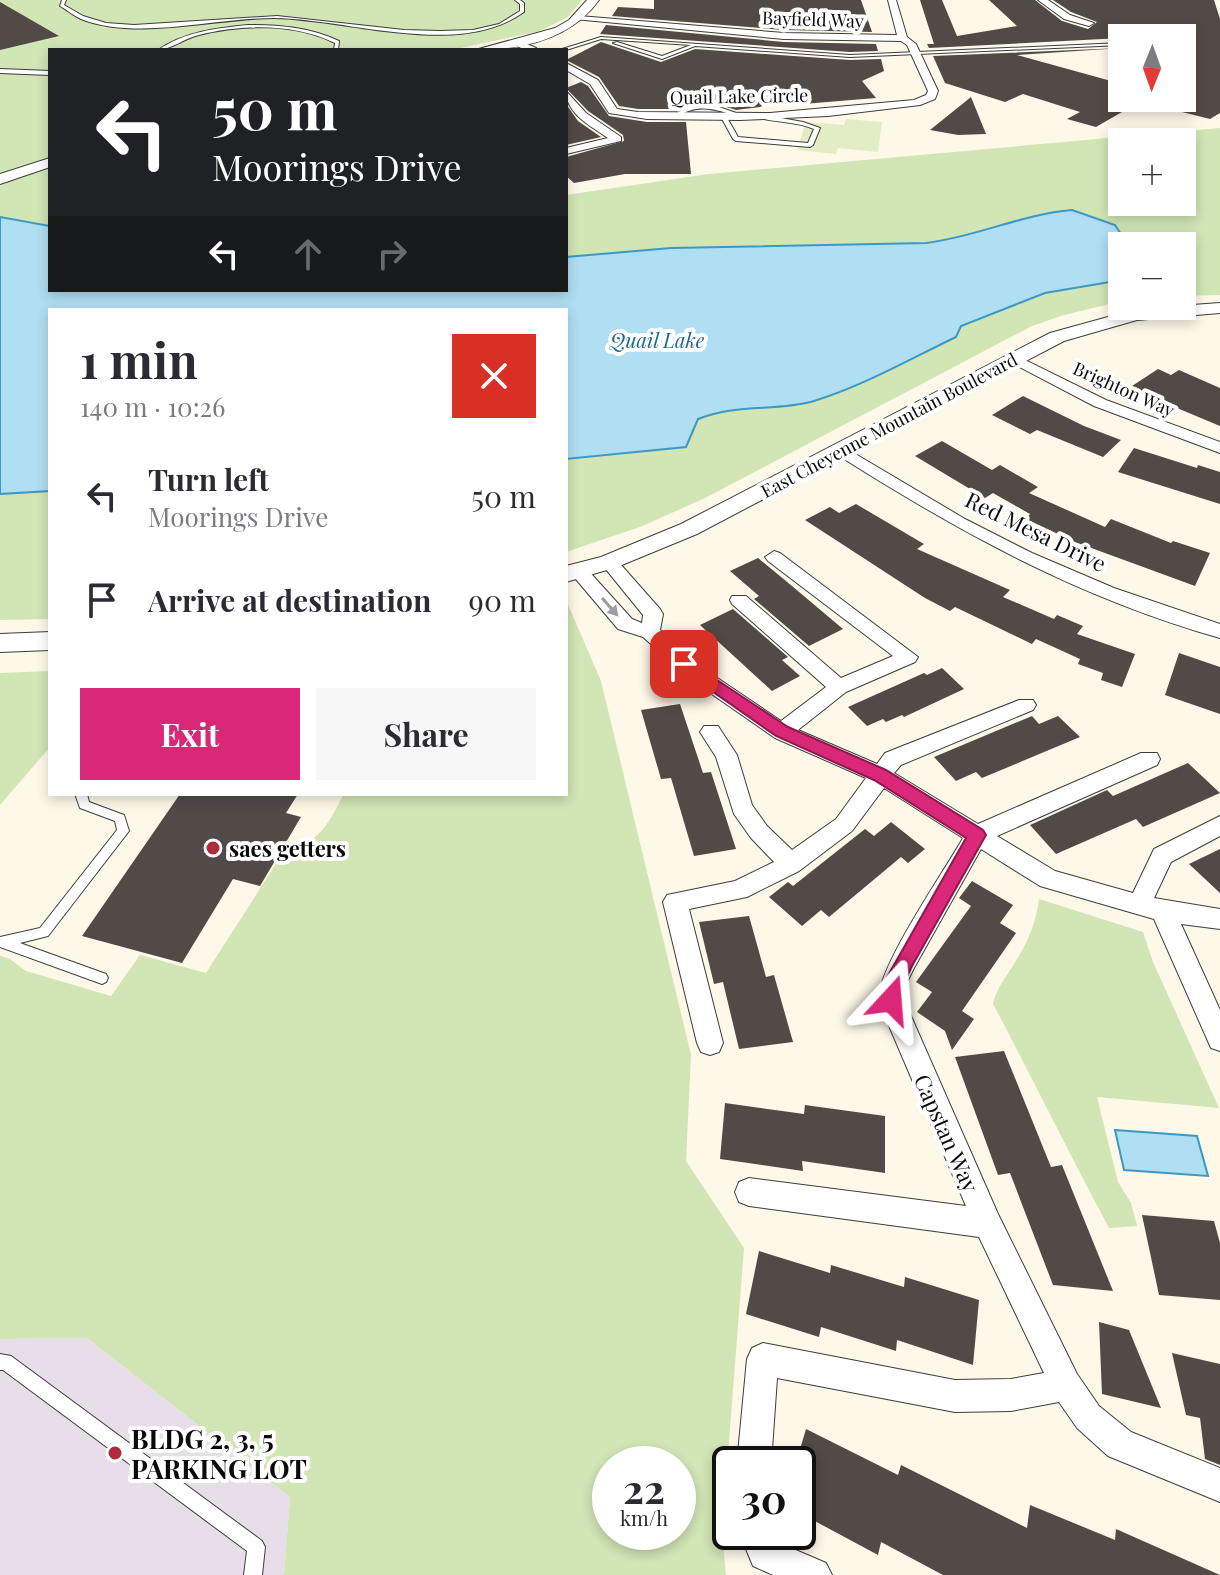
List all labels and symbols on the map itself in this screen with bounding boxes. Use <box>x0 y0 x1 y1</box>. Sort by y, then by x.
street label: Bayfield Way <box>762 5 864 33</box>
north arrow <box>1108 24 1196 112</box>
street label: Quail Lake Circle <box>670 83 808 109</box>
water label: Quail Lake <box>609 326 705 353</box>
street label: East Cheyenne Mountain Boulevard <box>757 347 1022 503</box>
street label: Brighton Way <box>1069 356 1179 422</box>
street label: Red Mesa Drive <box>960 484 1112 578</box>
one-way arrow <box>601 597 619 616</box>
pin <box>650 630 718 698</box>
place label: saes getters <box>229 833 346 863</box>
marker: saes getters <box>204 839 222 857</box>
position arrow <box>849 958 933 1042</box>
street label: Capstan Way <box>908 1069 986 1197</box>
place label: BLDG 2, 3, 5 PARKING LOT <box>131 1421 307 1486</box>
marker: BLDG 2, 3, 5 PARKING LOT <box>106 1444 124 1462</box>
speed limit sign: 30 <box>712 1446 816 1550</box>

